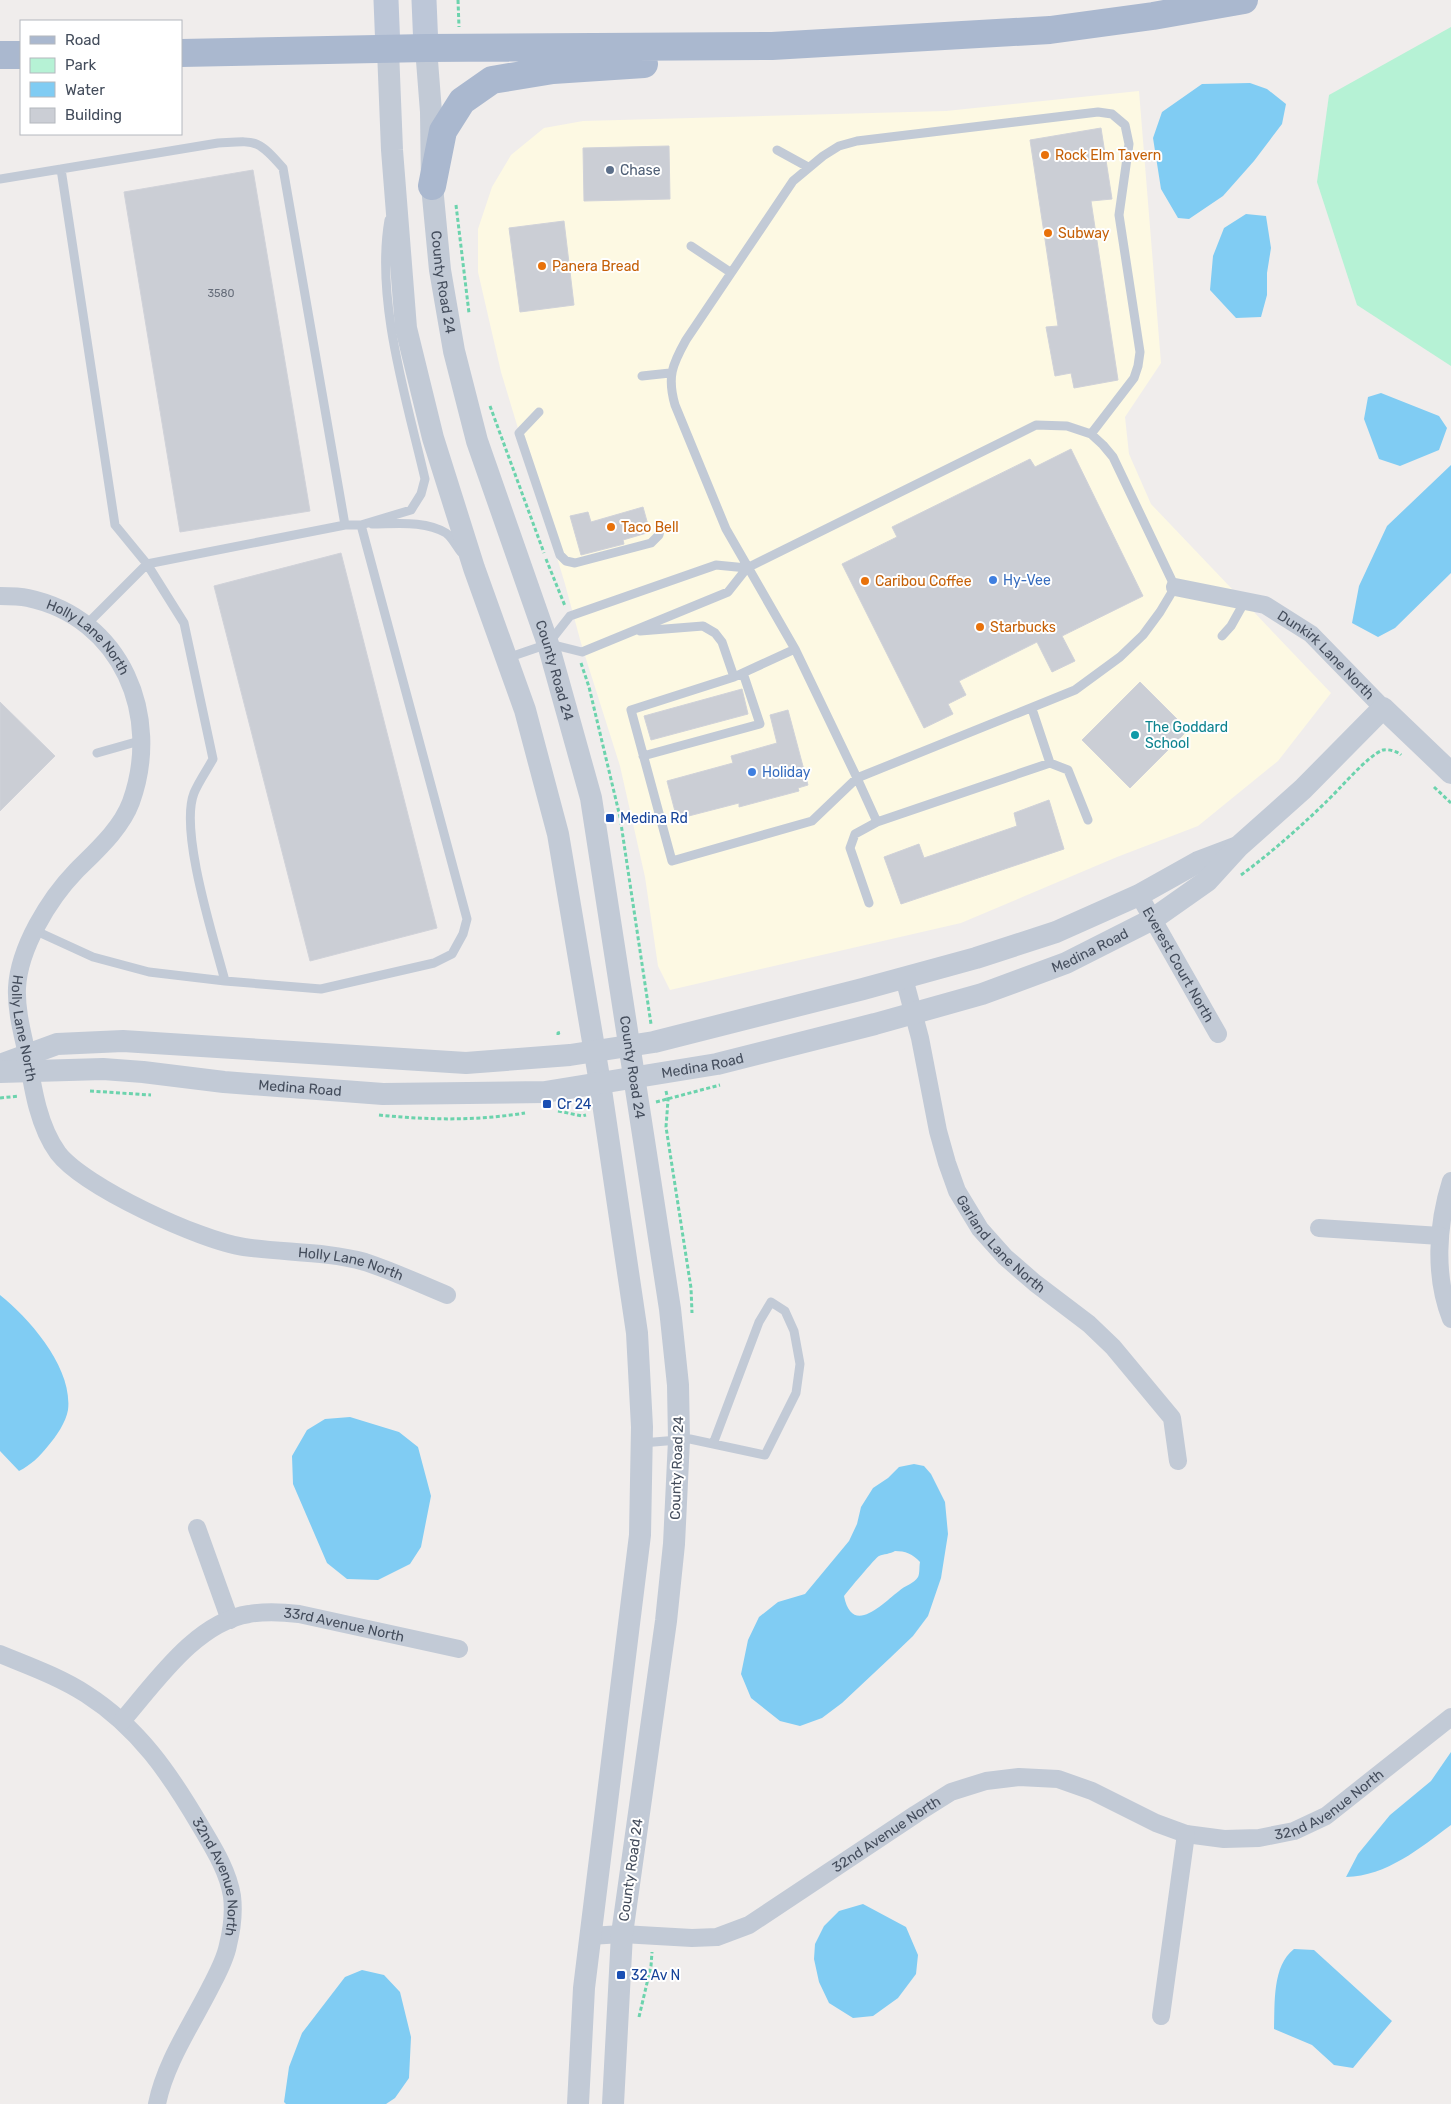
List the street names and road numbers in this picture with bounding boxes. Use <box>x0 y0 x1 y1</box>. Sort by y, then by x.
street label: County Road 24 <box>428 230 459 335</box>
street label: Holly Lane North <box>44 595 133 678</box>
street label: Dunkirk Lane North <box>1274 607 1378 703</box>
street label: County Road 24 <box>532 618 578 723</box>
street label: Everest Court North <box>1139 904 1218 1025</box>
street label: Medina Road <box>1049 924 1131 976</box>
street label: Holly Lane North <box>8 974 40 1083</box>
street label: County Road 24 <box>616 1015 649 1120</box>
street label: Medina Road <box>660 1049 746 1081</box>
street label: Medina Road <box>258 1076 342 1099</box>
street label: Garland Lane North <box>953 1192 1049 1296</box>
street label: Holly Lane North <box>297 1244 406 1284</box>
street label: County Road 24 <box>667 1416 687 1520</box>
street label: 33rd Avenue North <box>283 1604 406 1645</box>
street label: 32nd Avenue North <box>1273 1765 1387 1843</box>
street label: 32nd Avenue North <box>829 1792 944 1876</box>
street label: 32nd Avenue North <box>189 1814 241 1938</box>
street label: County Road 24 <box>615 1817 647 1923</box>

